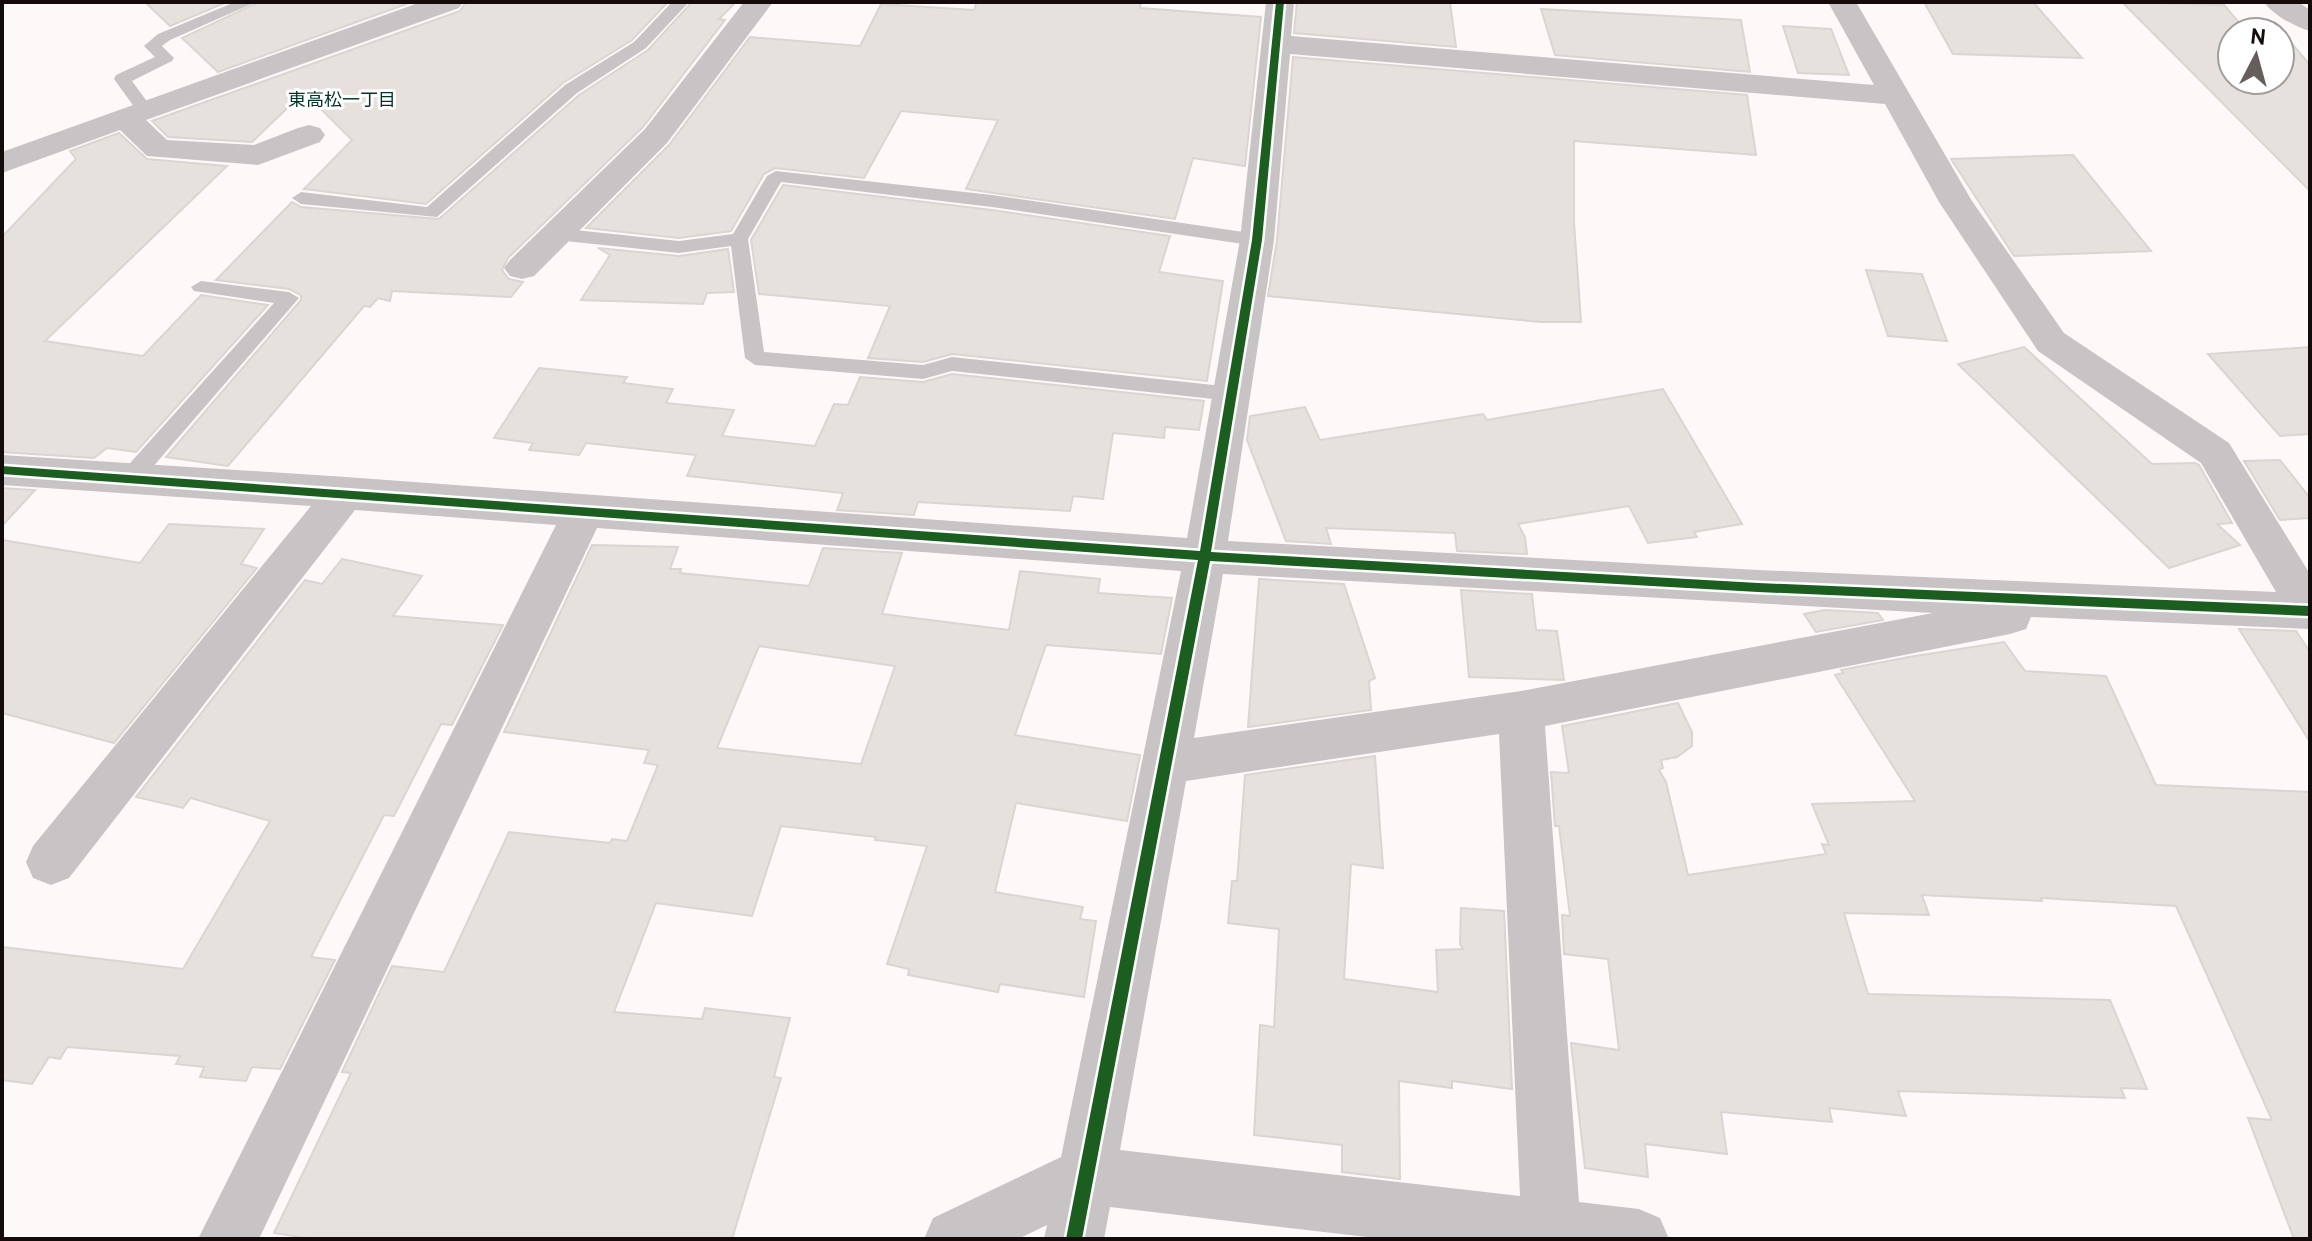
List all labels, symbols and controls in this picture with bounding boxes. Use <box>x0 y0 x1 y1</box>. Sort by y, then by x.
north arrow <box>2216 16 2296 96</box>
text: N <box>2249 24 2267 53</box>
district label: 東高松一丁目 <box>288 90 396 113</box>

